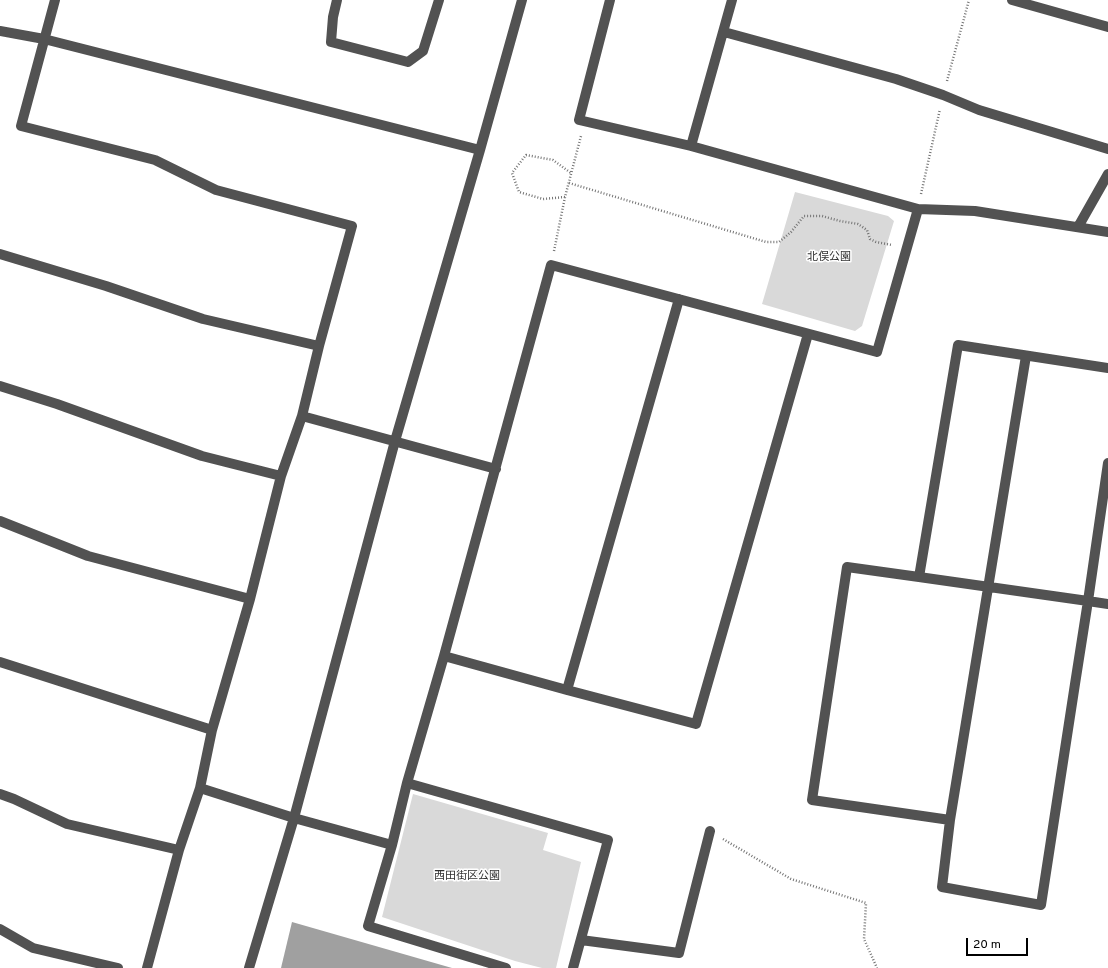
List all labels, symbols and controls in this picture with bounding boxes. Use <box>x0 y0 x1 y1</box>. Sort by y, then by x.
park label: 北俣公園 <box>807 251 851 265</box>
park label: 西田街区公園 <box>434 870 500 884</box>
scale bar <box>968 930 1030 956</box>
text: 20 m <box>973 937 1001 953</box>

